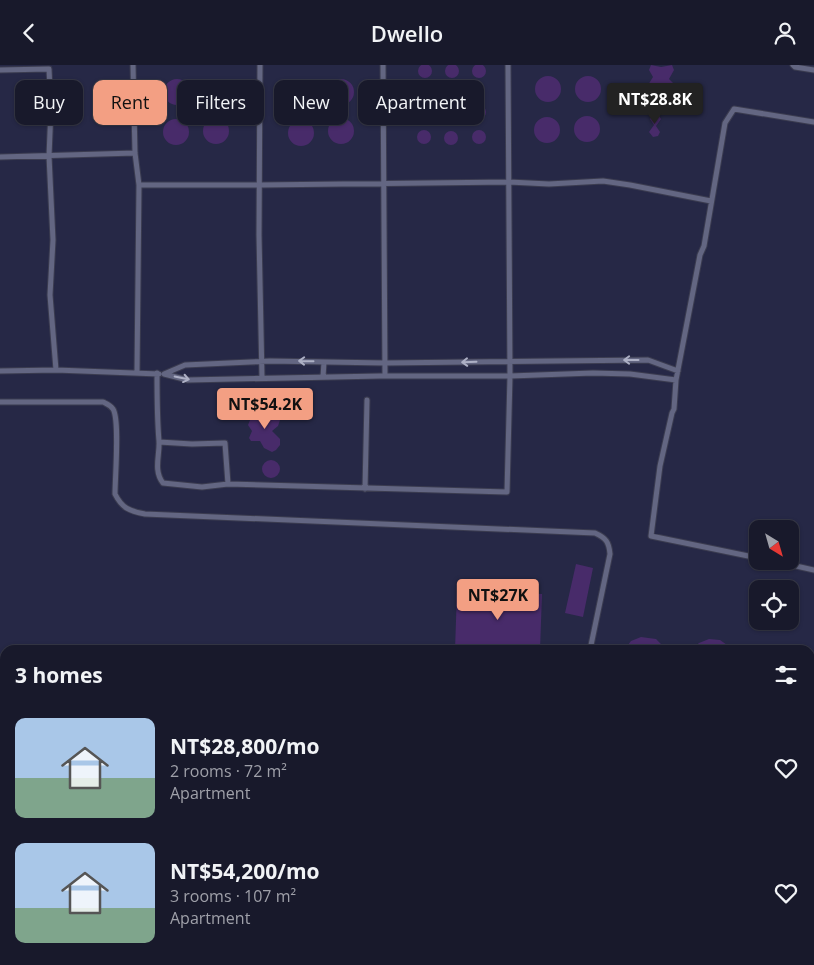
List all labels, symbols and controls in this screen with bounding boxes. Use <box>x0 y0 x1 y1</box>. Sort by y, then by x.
text: Dwello <box>371 18 443 48</box>
icon: back <box>15 19 43 47</box>
icon: person <box>771 19 799 47</box>
chip: Buy <box>15 80 83 125</box>
chip: Rent <box>93 80 167 125</box>
chip: Filters <box>177 80 264 125</box>
chip: New <box>274 80 348 125</box>
chip: Apartment <box>358 80 484 125</box>
pin: NT$28.8K <box>603 83 707 125</box>
text: NT$28.8K <box>618 88 692 110</box>
one-way arrow <box>624 355 640 365</box>
one-way arrow <box>299 356 315 366</box>
one-way arrow <box>461 358 477 367</box>
one-way arrow <box>173 374 189 383</box>
pin: NT$54.2K <box>213 387 317 430</box>
text: NT$54.2K <box>228 393 302 415</box>
north arrow <box>749 520 799 570</box>
map controls <box>749 520 799 630</box>
pin: NT$27K <box>457 579 539 621</box>
button: locate <box>749 580 799 630</box>
text: NT$27K <box>468 584 528 606</box>
text: 3 homes <box>15 661 103 689</box>
icon: filters <box>772 661 800 689</box>
text: NT$28,800/mo <box>170 732 320 760</box>
icon: home <box>55 738 115 798</box>
icon: heart <box>772 754 800 782</box>
text: 2 rooms · 72 m² <box>170 760 287 782</box>
text: Apartment <box>170 782 250 804</box>
text: NT$54,200/mo <box>170 857 320 885</box>
icon: home <box>55 863 115 923</box>
icon: heart <box>772 879 800 907</box>
text: 3 rooms · 107 m² <box>170 885 296 907</box>
text: Apartment <box>170 907 250 929</box>

